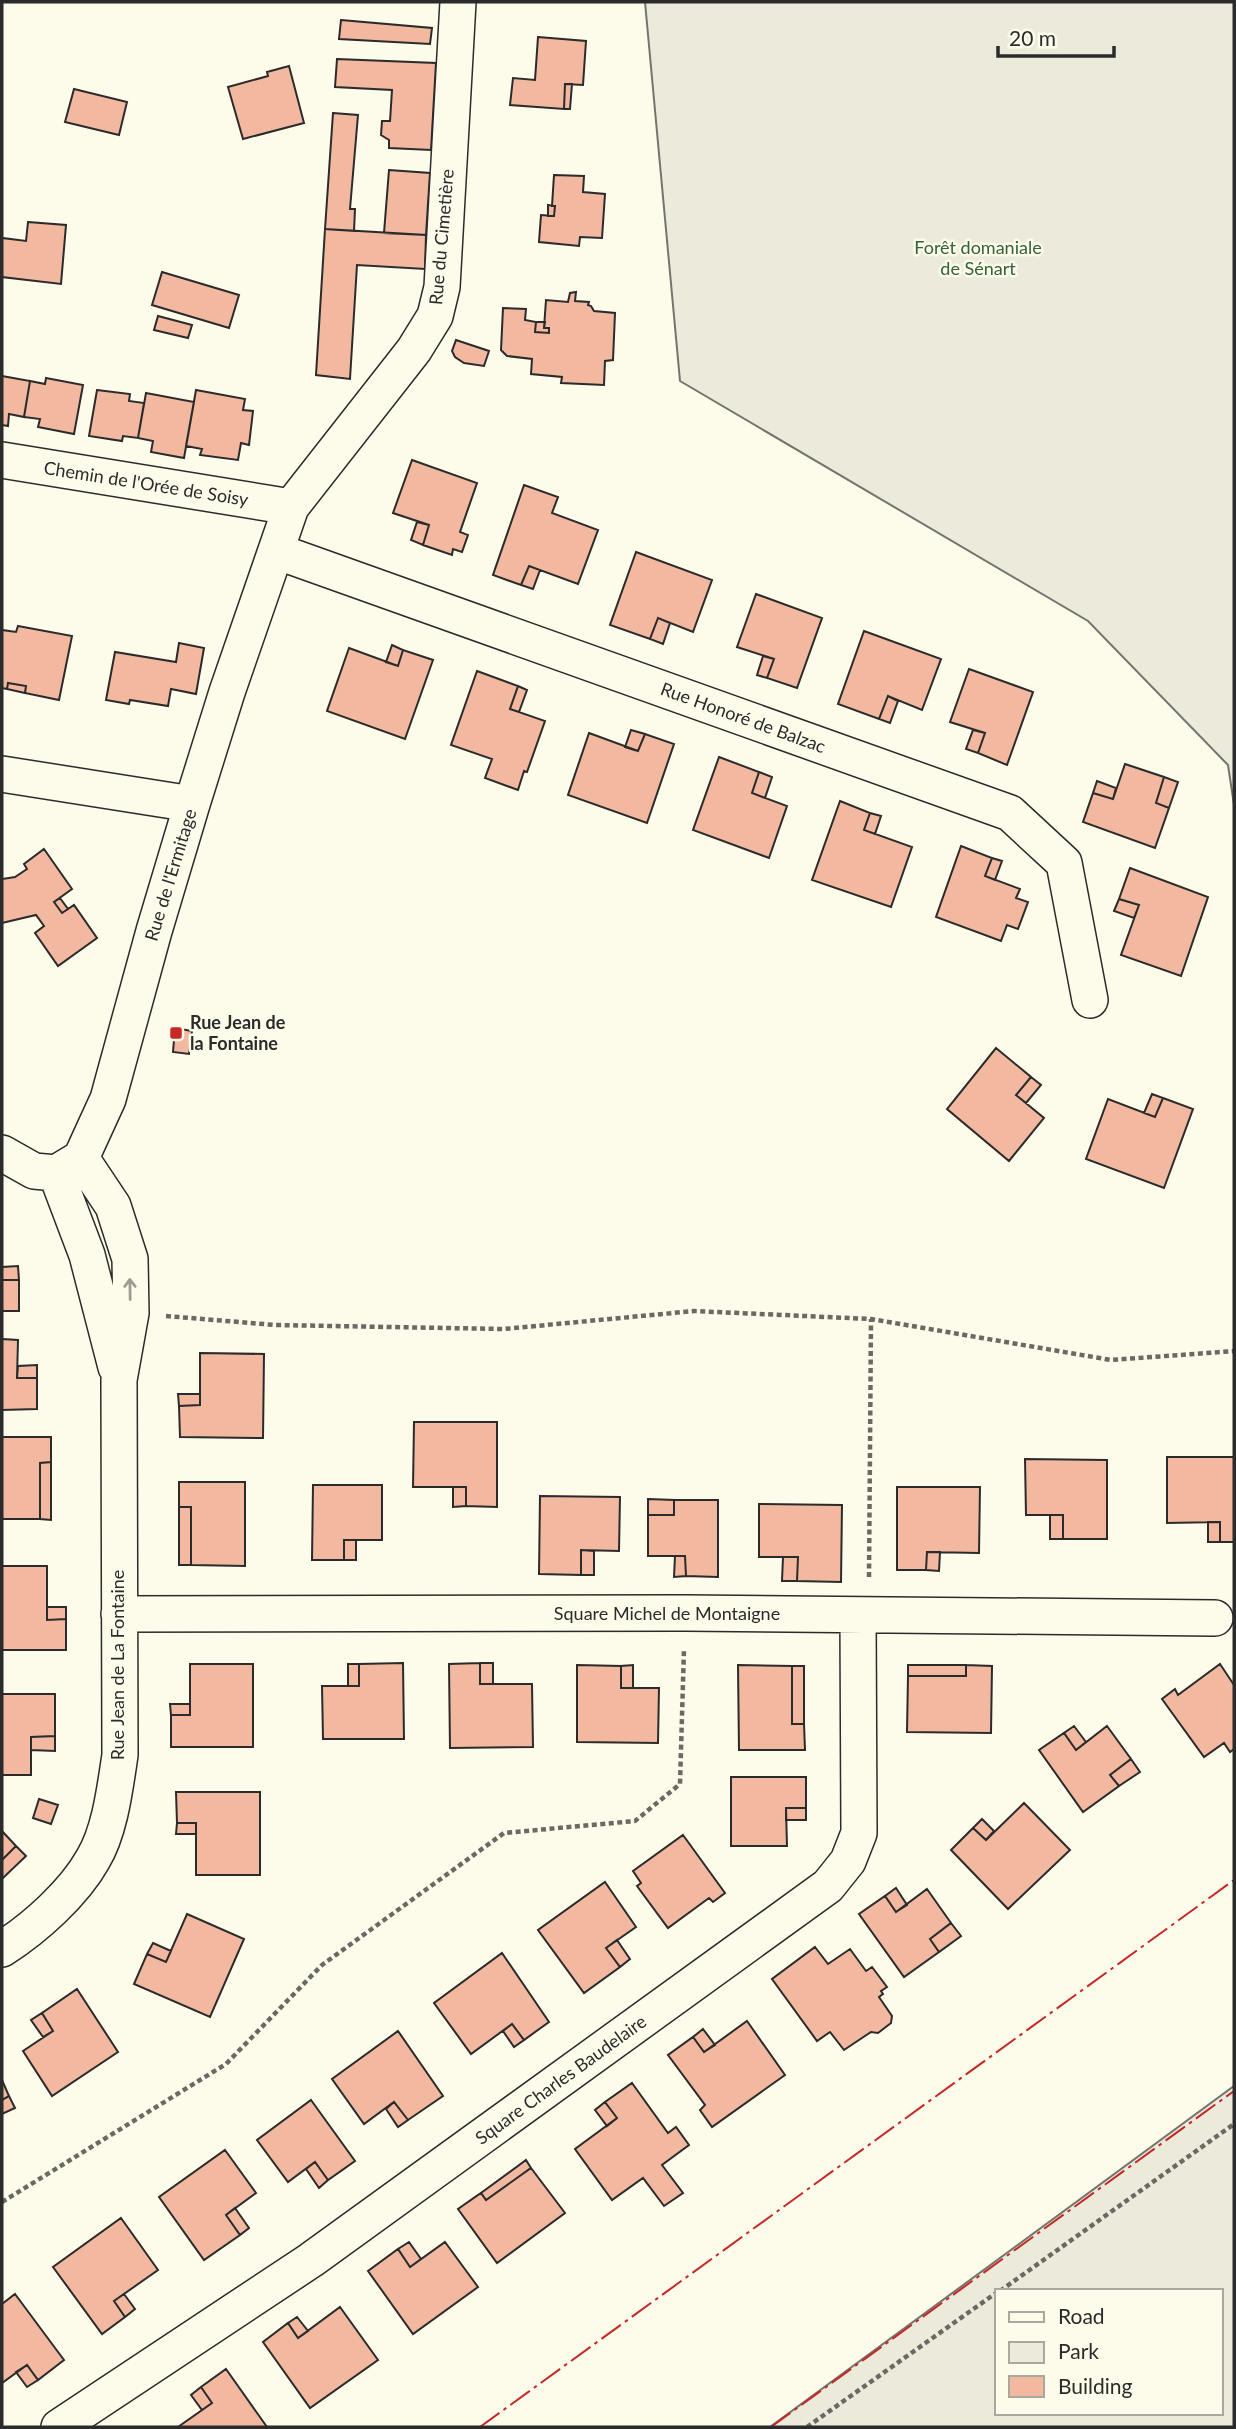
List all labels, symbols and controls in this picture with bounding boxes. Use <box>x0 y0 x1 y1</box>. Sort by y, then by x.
scale bar <box>998 14 1114 58</box>
text: 20 m <box>1009 25 1056 50</box>
street label: Rue du Cimetière <box>424 168 458 306</box>
park label: Forêt domaniale de Sénart <box>914 236 1042 279</box>
street label: Chemin de l'Orée de Soisy <box>42 456 251 510</box>
street label: Rue Honoré de Balzac <box>658 677 829 757</box>
street label: Rue de l'Ermitage <box>139 806 201 943</box>
place label: Rue Jean de la Fontaine <box>190 1011 286 1054</box>
marker: Rue Jean de la Fontaine <box>168 1025 184 1041</box>
one-way arrow <box>123 1277 137 1300</box>
street label: Rue Jean de La Fontaine <box>106 1570 128 1760</box>
street label: Square Michel de Montaigne <box>554 1602 780 1624</box>
street label: Square Charles Baudelaire <box>471 2010 650 2149</box>
legend <box>995 2289 1222 2415</box>
text: Road <box>1058 2303 1105 2328</box>
text: Park <box>1058 2338 1099 2363</box>
text: Building <box>1058 2373 1133 2398</box>

